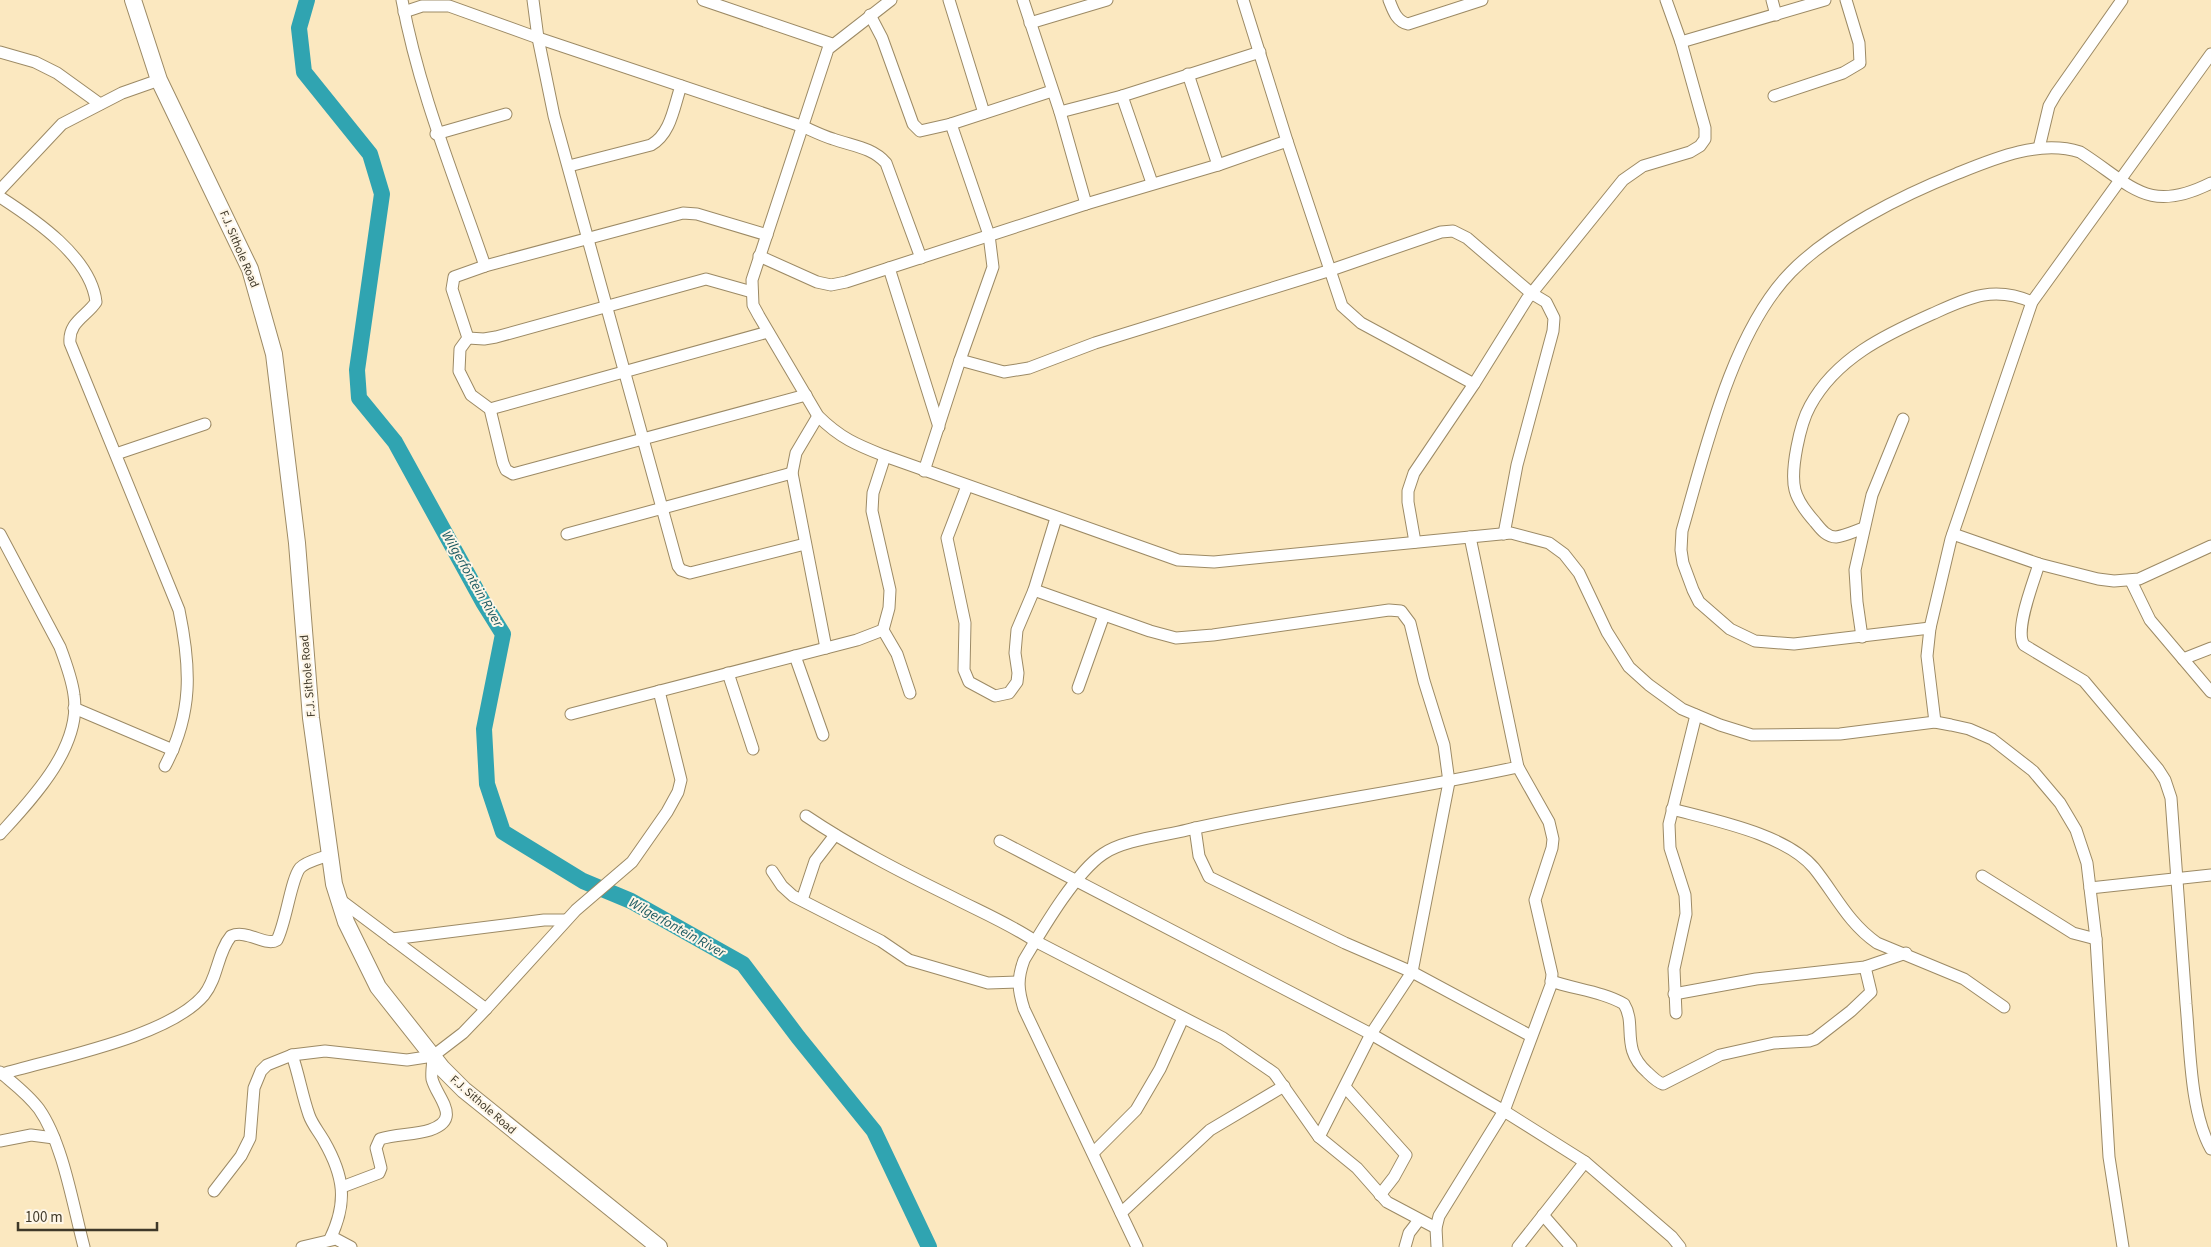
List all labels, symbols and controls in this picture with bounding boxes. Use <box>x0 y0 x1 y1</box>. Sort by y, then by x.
street label: F.J. Sithole Road <box>215 208 263 290</box>
water label: Wilgerfontein River <box>436 527 508 632</box>
street label: F.J. Sithole Road <box>296 634 320 718</box>
water label: Wilgerfontein River <box>625 893 730 964</box>
street label: F.J. Sithole Road <box>446 1072 520 1138</box>
scale bar <box>18 1200 156 1232</box>
text: 100 m <box>25 1207 63 1228</box>

